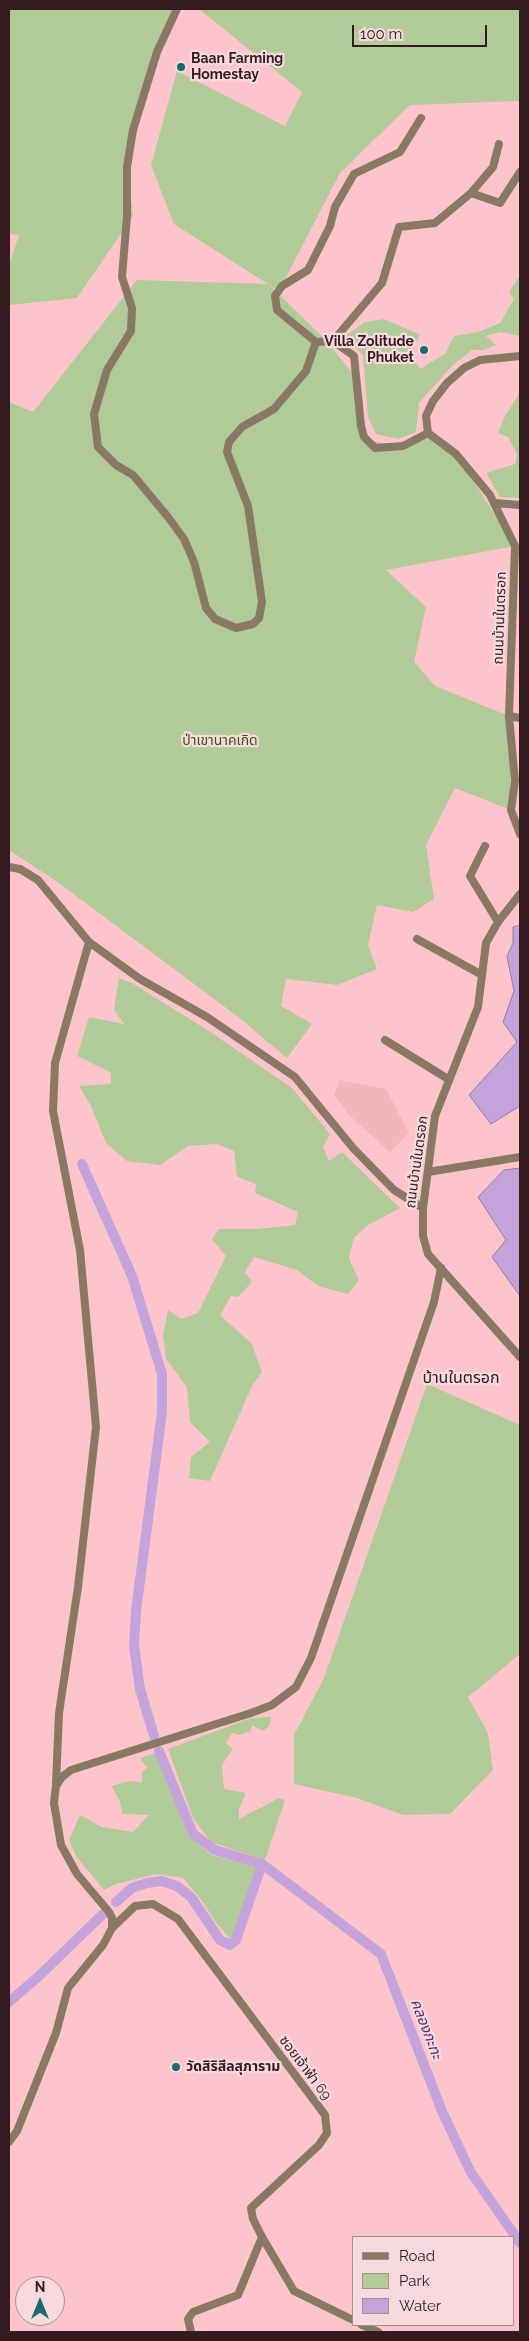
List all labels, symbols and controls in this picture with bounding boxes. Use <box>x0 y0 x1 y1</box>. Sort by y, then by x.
scale bar <box>354 15 489 47</box>
text: 100 m <box>360 25 402 43</box>
place label: Baan Farming Homestay <box>191 51 283 84</box>
marker: Baan Farming Homestay <box>175 61 187 73</box>
place label: Villa Zolitude Phuket <box>324 334 414 367</box>
marker: Villa Zolitude Phuket <box>418 344 430 356</box>
street label: ถนนบ้านในตรอก <box>490 571 510 665</box>
park label: ป่าเขานาคเกิด <box>182 733 258 749</box>
street label: ถนนบ้านในตรอก <box>402 1115 432 1209</box>
district label: บ้านในตรอก <box>422 1368 500 1388</box>
water label: คลองกะทะ <box>406 1996 446 2062</box>
street label: ซอยเจ้าฟ้า 69 <box>275 2032 335 2104</box>
place label: วัดสิริสีลสุภาราม <box>186 2059 280 2075</box>
marker: วัดสิริสีลสุภาราม <box>170 2061 182 2073</box>
legend <box>352 2236 514 2326</box>
text: Road <box>399 2247 435 2265</box>
text: Park <box>399 2272 430 2290</box>
north arrow <box>15 2276 65 2326</box>
text: N <box>35 2279 45 2295</box>
text: Water <box>399 2297 441 2315</box>

